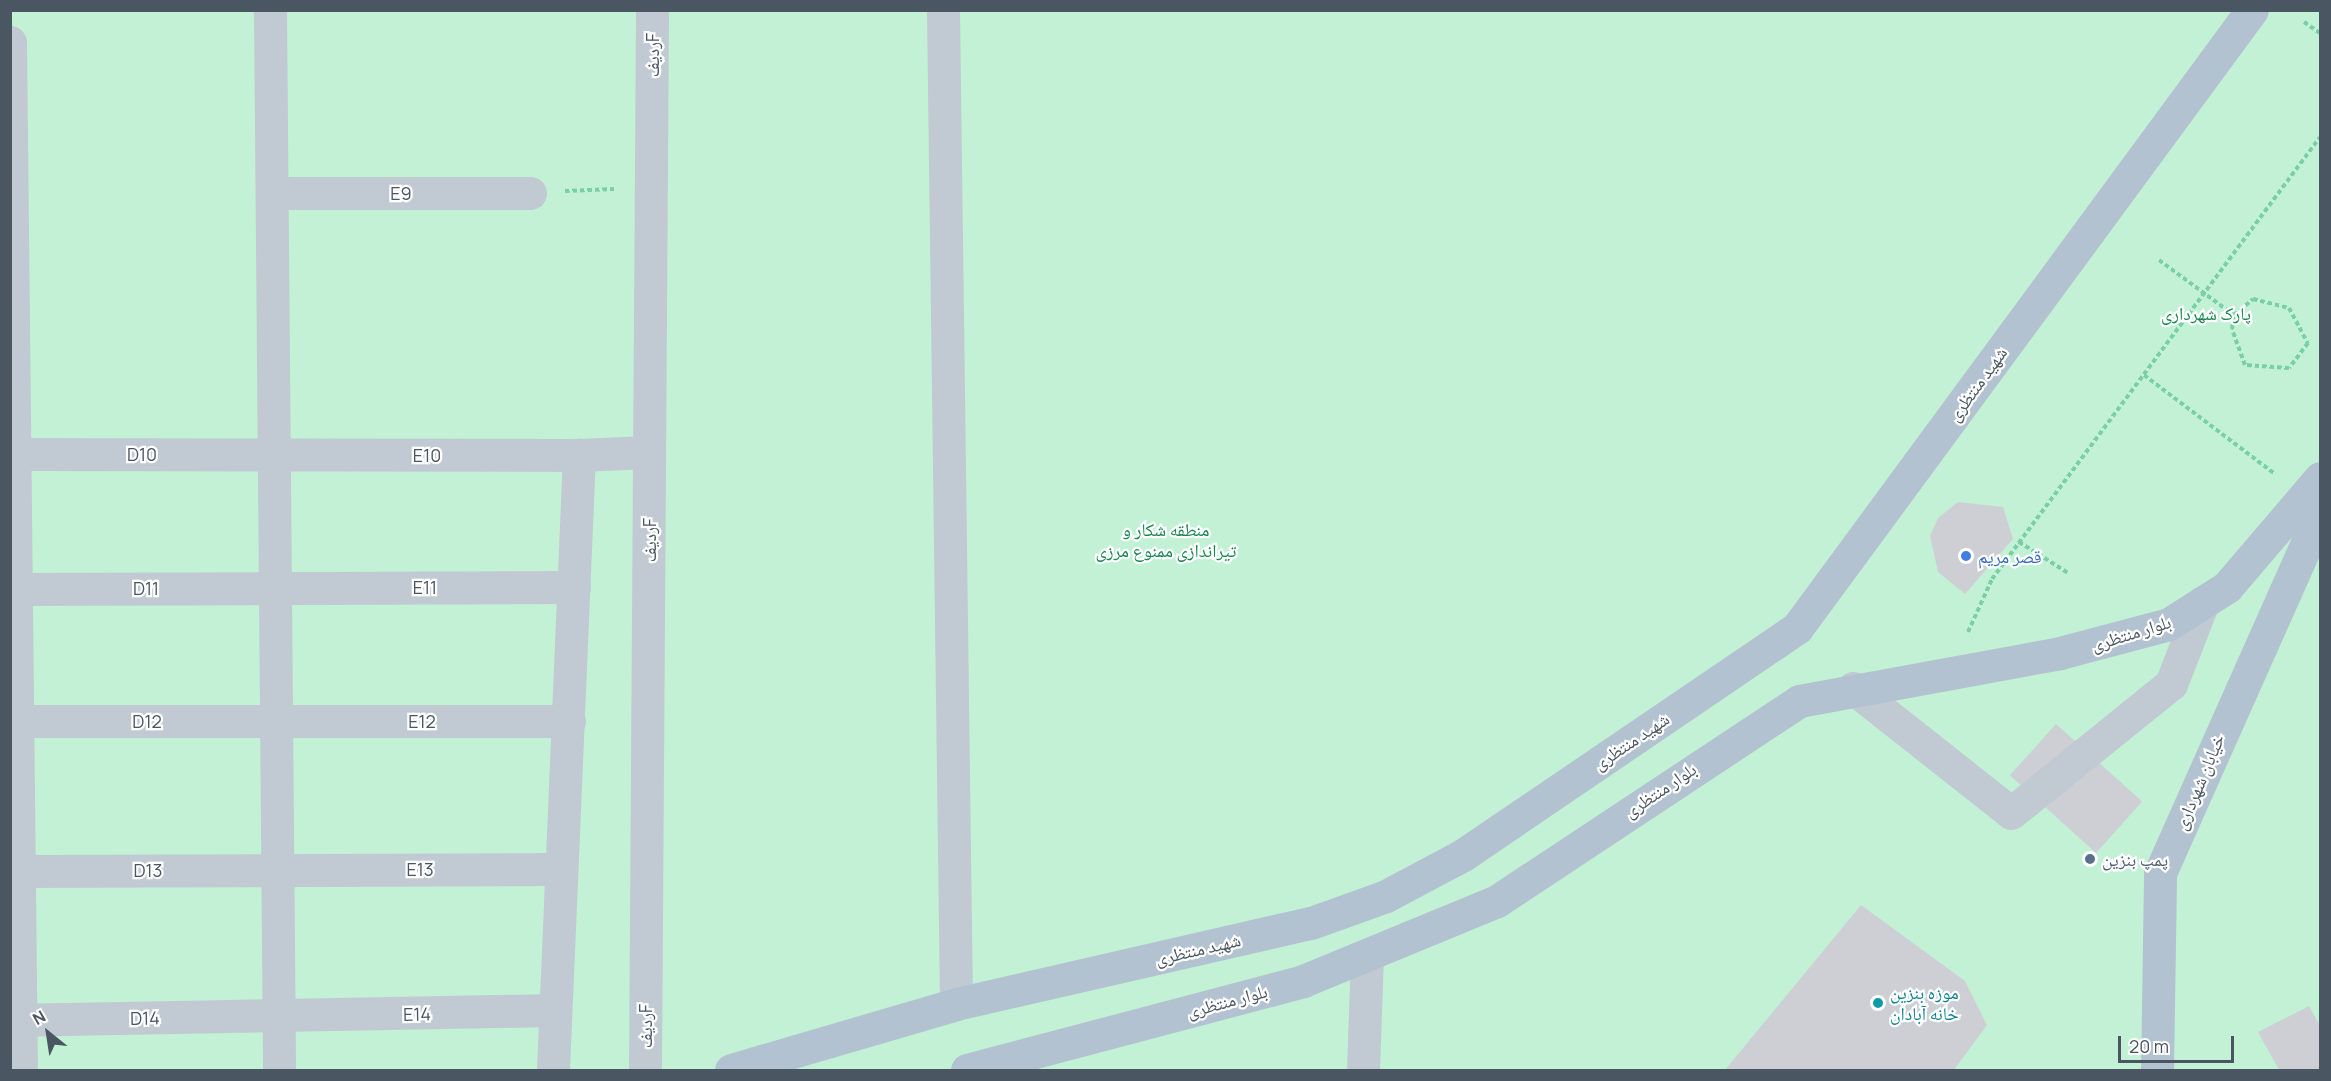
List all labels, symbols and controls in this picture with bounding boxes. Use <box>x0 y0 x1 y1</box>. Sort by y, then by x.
street label: ردیفF <box>641 33 663 77</box>
street label: E9 <box>390 182 412 204</box>
park label: پارک شهرداری <box>2161 302 2251 324</box>
street label: شهید منتظری <box>1943 342 2011 426</box>
street label: D10 <box>127 443 157 465</box>
street label: E10 <box>413 444 441 466</box>
street label: ردیفF <box>638 518 660 562</box>
park label: منطقه شکار و تیراندازی ممنوع مرزی <box>1096 519 1236 562</box>
place label: قصر مریم <box>1978 545 2042 567</box>
marker: قصر مریم <box>1959 549 1973 563</box>
street label: E11 <box>413 576 437 598</box>
street label: D11 <box>133 577 159 599</box>
street label: بلوار منتظری <box>2089 611 2173 655</box>
street label: شهید منتظری <box>1589 708 1673 774</box>
street label: D12 <box>132 710 162 732</box>
street label: E12 <box>408 710 436 732</box>
street label: خیابان شهرداری <box>2169 731 2229 833</box>
street label: بلوار منتظری <box>1620 758 1700 822</box>
place label: پمپ بنزین <box>2102 848 2168 870</box>
marker: پمپ بنزین <box>2083 852 2097 866</box>
street label: E13 <box>406 858 434 880</box>
street label: D13 <box>133 859 163 881</box>
street label: شهید منتظری <box>1153 929 1243 969</box>
street label: بلوار منتظری <box>1184 980 1270 1022</box>
place label: موزه بنزین خانه آبادان <box>1890 982 1959 1024</box>
marker: موزه بنزین خانه آبادان <box>1871 996 1885 1010</box>
north arrow <box>18 1003 78 1063</box>
street label: E14 <box>403 1003 431 1025</box>
street label: ردیفF <box>634 1004 656 1048</box>
text: N <box>29 1005 49 1030</box>
street label: D14 <box>130 1007 160 1029</box>
scale bar <box>2121 1024 2236 1062</box>
text: 20 m <box>2129 1034 2169 1058</box>

